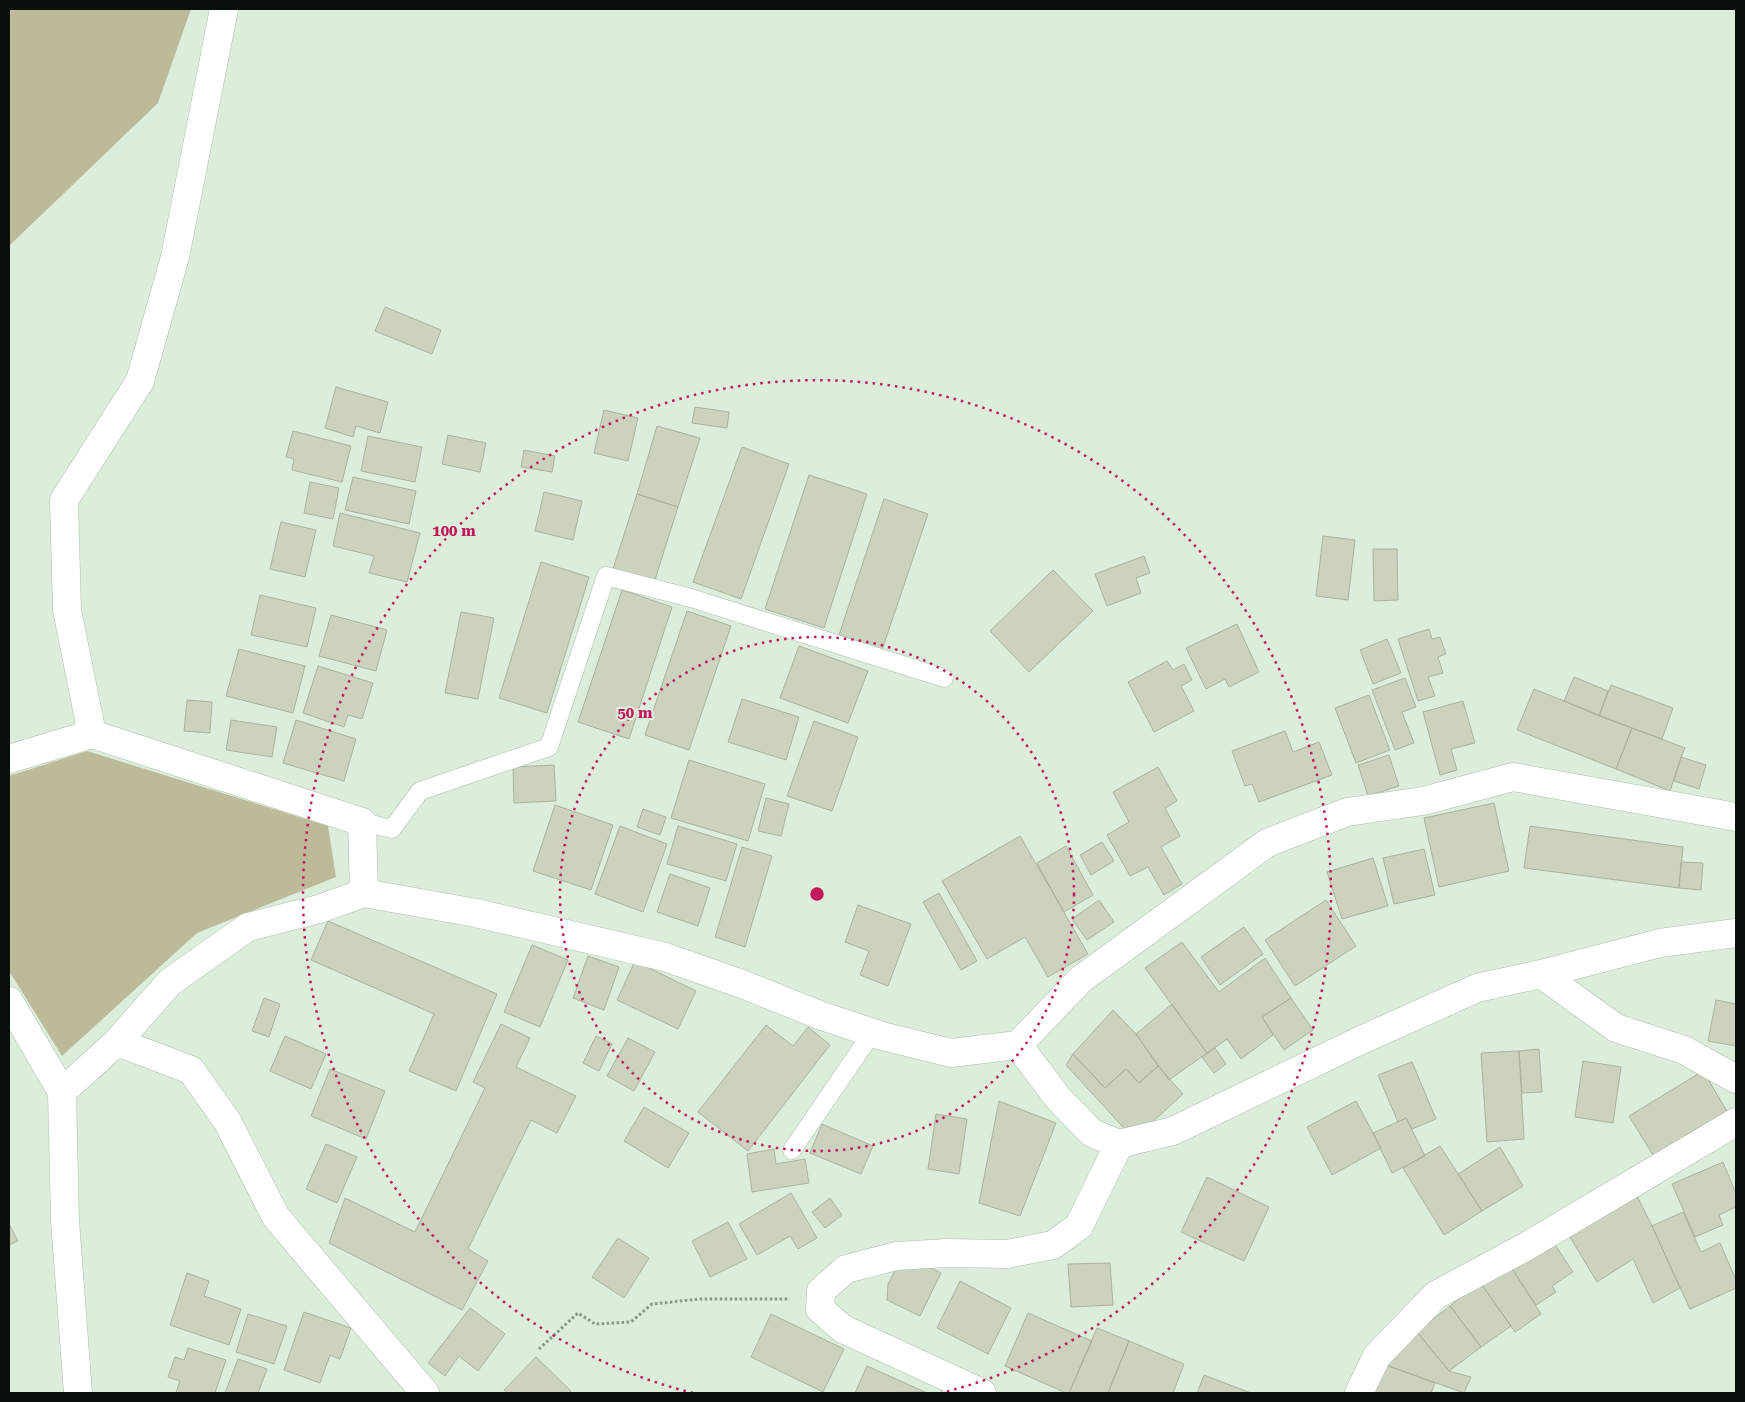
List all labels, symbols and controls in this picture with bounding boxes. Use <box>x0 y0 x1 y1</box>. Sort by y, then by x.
text: 100 m <box>432 522 476 540</box>
text: 50 m <box>617 704 653 722</box>
centre of rings <box>808 885 826 903</box>

